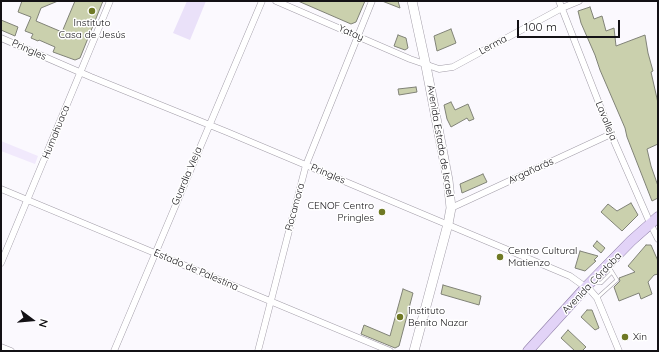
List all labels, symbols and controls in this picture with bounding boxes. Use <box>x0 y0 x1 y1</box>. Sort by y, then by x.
marker: Instituto Casa de Jesús <box>87 6 97 16</box>
scale bar <box>519 12 622 38</box>
place label: Instituto Casa de Jesús <box>58 17 126 40</box>
text: 100 m <box>524 19 557 34</box>
street label: Yatay <box>336 22 366 44</box>
street label: Lerma <box>477 33 509 57</box>
street label: Pringles <box>10 37 48 63</box>
street label: Avenida Estado de Israel <box>424 84 456 198</box>
street label: Lavalleja <box>593 100 619 142</box>
street label: Humahuaca <box>40 103 72 161</box>
street label: Guardia Vieja <box>169 145 205 207</box>
street label: Argañarás <box>506 155 556 187</box>
street label: Pringles <box>309 161 347 187</box>
street label: Rocamora <box>283 182 307 232</box>
place label: CENOF Centro Pringles <box>307 200 374 224</box>
marker: CENOF Centro Pringles <box>377 207 387 217</box>
place label: Centro Cultural Matienzo <box>508 245 577 268</box>
street label: Estado de Palestina <box>152 247 240 293</box>
street label: Avenida Córdoba <box>560 250 624 316</box>
marker: Centro Cultural Matienzo <box>495 252 505 262</box>
north arrow <box>12 300 52 340</box>
place label: Instituto Benito Nazar <box>408 305 468 328</box>
marker: Instituto Benito Nazar <box>395 312 405 322</box>
text: N <box>36 317 51 329</box>
place label: Xin <box>633 331 647 343</box>
marker: Xin <box>620 332 630 342</box>

